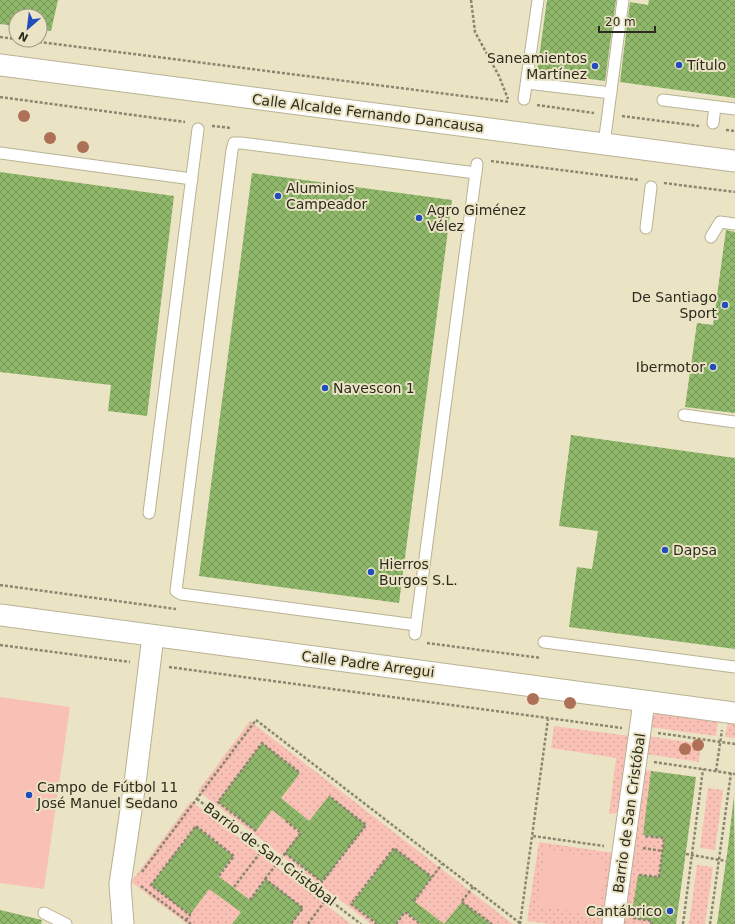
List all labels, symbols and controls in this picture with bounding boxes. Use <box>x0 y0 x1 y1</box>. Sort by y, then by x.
north arrow <box>8 8 48 48</box>
scale bar <box>599 8 655 34</box>
text: 20 m <box>605 15 636 29</box>
text: N <box>16 28 31 44</box>
place label: Saneamientos Martínez <box>487 50 587 82</box>
place label: Título <box>686 57 726 73</box>
marker: Título <box>674 60 684 70</box>
marker: Saneamientos Martínez <box>590 61 600 71</box>
street label: Calle Alcalde Fernando Dancausa <box>251 91 485 135</box>
place label: Aluminios Campeador <box>286 180 368 212</box>
marker: Aluminios Campeador <box>273 191 283 201</box>
place label: Agro Giménez Vélez <box>427 202 526 234</box>
marker: Agro Giménez Vélez <box>414 213 424 223</box>
place label: De Santiago Sport <box>631 289 718 321</box>
marker: De Santiago Sport <box>720 300 730 310</box>
place label: Ibermotor <box>636 359 705 375</box>
marker: Ibermotor <box>708 362 718 372</box>
place label: Navescon 1 <box>333 380 415 396</box>
marker: Navescon 1 <box>320 383 330 393</box>
place label: Dapsa <box>673 542 717 558</box>
marker: Dapsa <box>660 545 670 555</box>
place label: Hierros Burgos S.L. <box>379 556 458 588</box>
marker: Hierros Burgos S.L. <box>366 567 376 577</box>
street label: Calle Padre Arregui <box>301 648 435 680</box>
street label: Barrio de San Cristóbal <box>610 732 648 894</box>
place label: Campo de Fútbol 11 José Manuel Sedano <box>36 779 178 811</box>
marker: Campo de Fútbol 11 José Manuel Sedano <box>24 790 34 800</box>
street label: Barrio de San Cristóbal <box>201 799 339 909</box>
place label: Cantábrico <box>586 903 662 919</box>
marker: Cantábrico <box>665 906 675 916</box>

